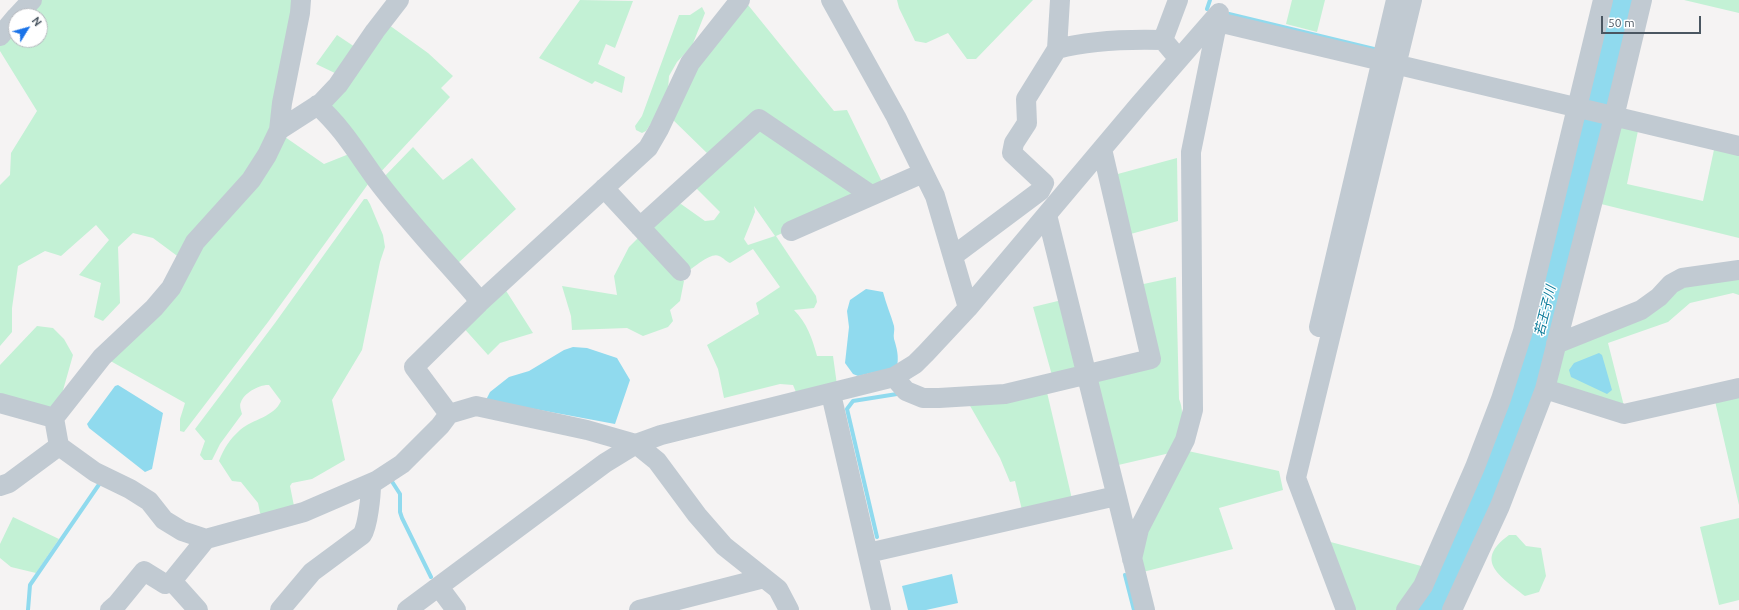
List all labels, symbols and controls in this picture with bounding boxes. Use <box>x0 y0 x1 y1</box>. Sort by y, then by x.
north arrow <box>8 8 48 48</box>
scale bar <box>1603 8 1703 34</box>
text: N <box>30 14 44 28</box>
text: 50 m <box>1608 16 1635 29</box>
water label: 若王子川 <box>1531 284 1559 338</box>

